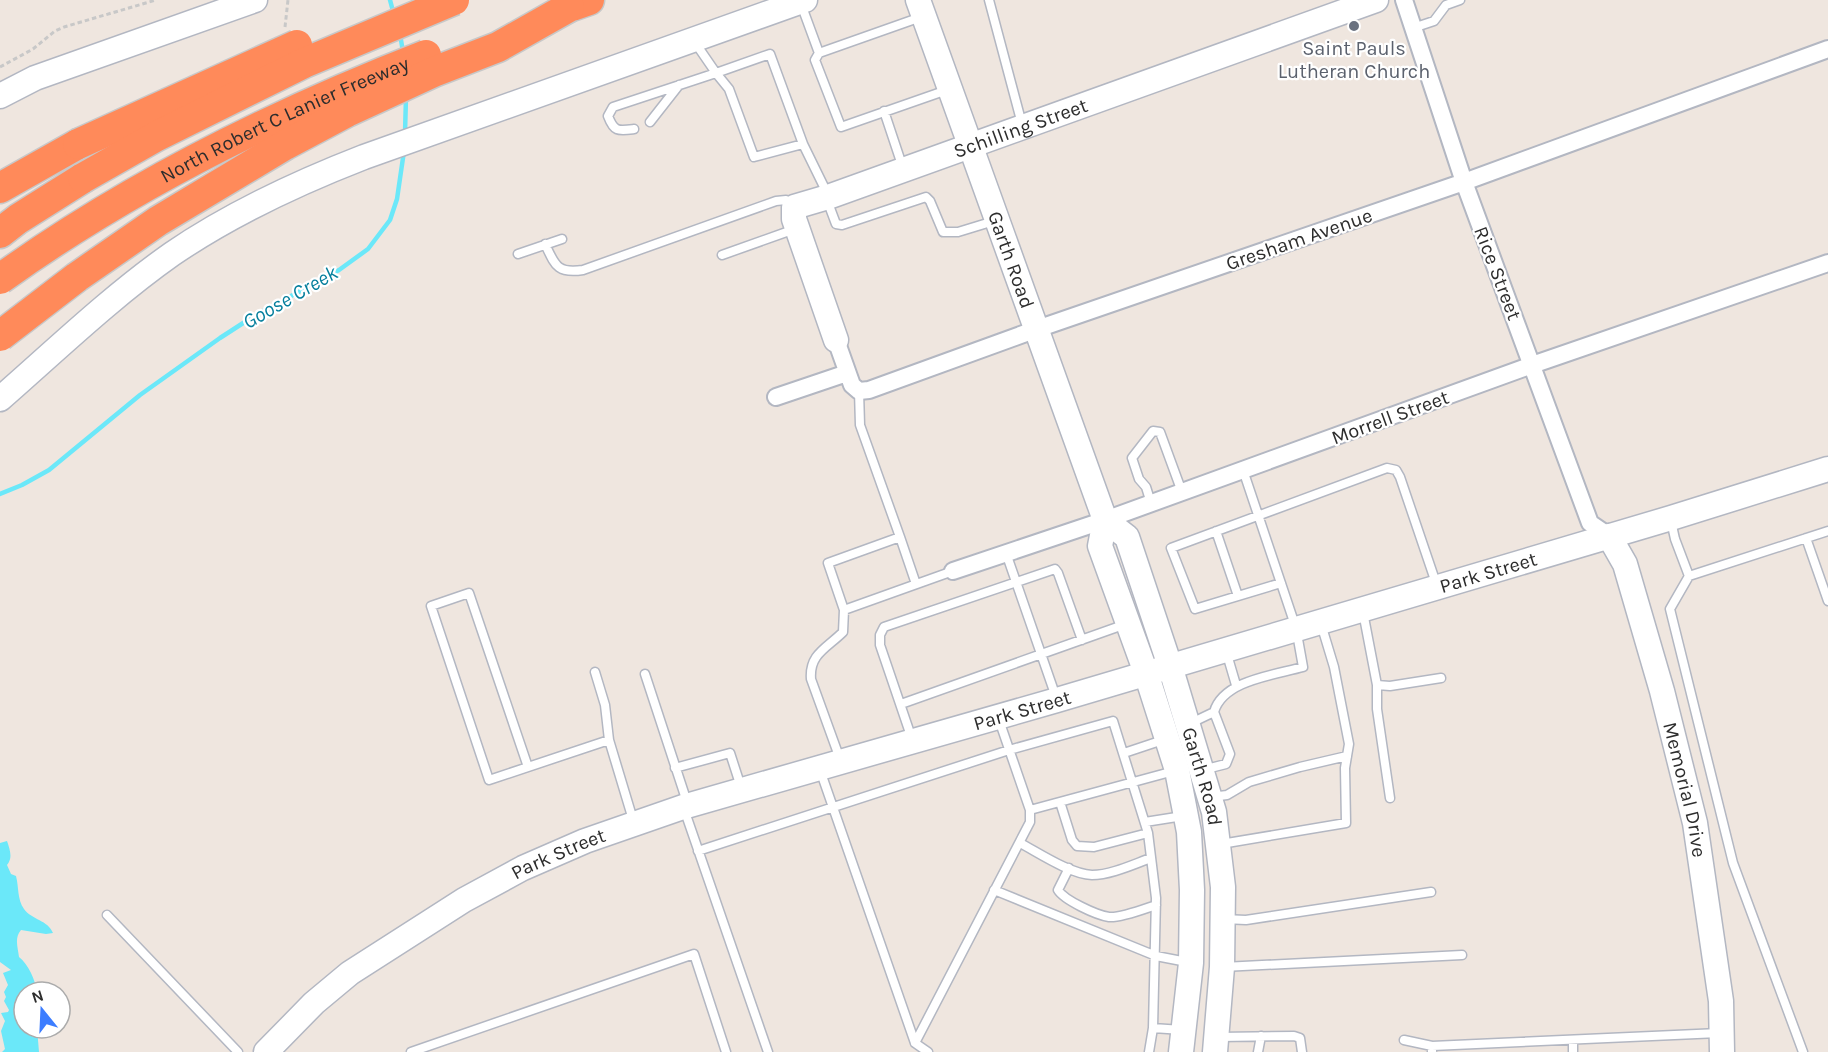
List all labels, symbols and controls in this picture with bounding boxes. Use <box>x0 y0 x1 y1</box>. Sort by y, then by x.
marker: Saint Pauls Lutheran Church <box>1347 19 1361 33</box>
place label: Saint Pauls Lutheran Church <box>1278 37 1430 83</box>
street label: North Robert C Lanier Freeway <box>156 52 412 188</box>
street label: Schilling Street <box>950 94 1091 163</box>
street label: Gresham Avenue <box>1223 204 1375 275</box>
street label: Garth Road <box>983 208 1039 312</box>
street label: Rice Street <box>1469 223 1526 324</box>
water label: Goose Creek <box>238 260 342 334</box>
street label: Morrell Street <box>1328 385 1453 449</box>
street label: Park Street <box>1437 547 1540 598</box>
street label: Park Street <box>971 685 1074 735</box>
street label: Memorial Drive <box>1658 720 1711 859</box>
street label: Garth Road <box>1177 725 1227 827</box>
street label: Park Street <box>507 824 609 884</box>
north arrow <box>12 980 72 1040</box>
text: N <box>29 985 46 1007</box>

